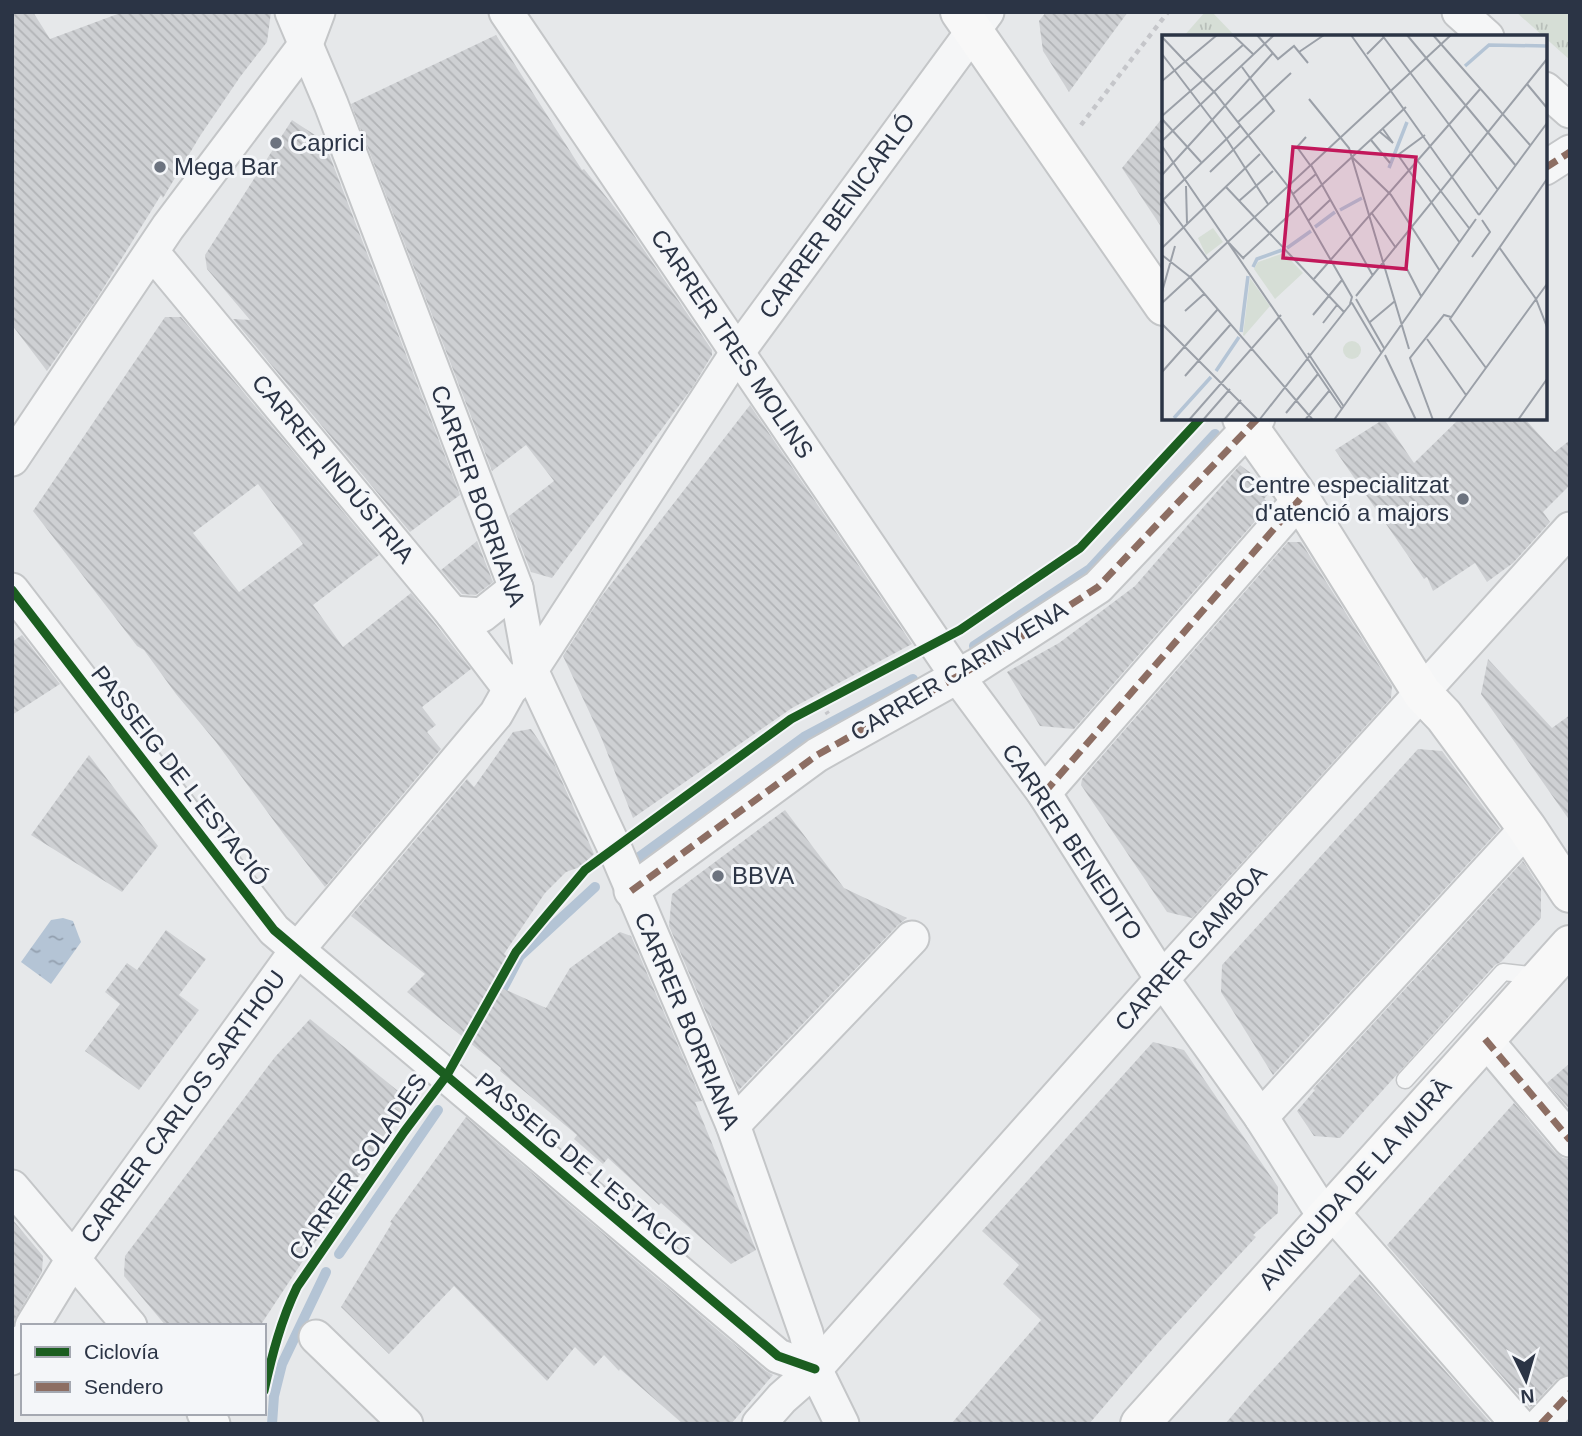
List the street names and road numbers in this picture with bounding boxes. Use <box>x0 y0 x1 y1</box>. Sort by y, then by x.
street label: CARRER BENICARLÓ <box>753 108 920 323</box>
street label: CARRER TRES MOLINS <box>646 224 819 463</box>
street label: CARRER INDÚSTRIA <box>247 369 420 568</box>
street label: CARRER BORRIANA <box>426 382 531 610</box>
street label: CARRER CARINYENA <box>845 595 1072 746</box>
street label: PASSEIG DE L'ESTACIÓ <box>86 660 275 891</box>
street label: CARRER BENEDITO <box>997 739 1148 945</box>
street label: CARRER GAMBOA <box>1109 859 1272 1036</box>
street label: CARRER BORRIANA <box>629 908 745 1133</box>
street label: CARRER CARLOS SARTHOU <box>75 965 291 1248</box>
street label: PASSEIG DE L'ESTACIÓ <box>471 1067 696 1262</box>
street label: CARRER SOLADES <box>283 1068 432 1265</box>
street label: AVINGUDA DE LA MURÀ <box>1253 1073 1456 1295</box>

